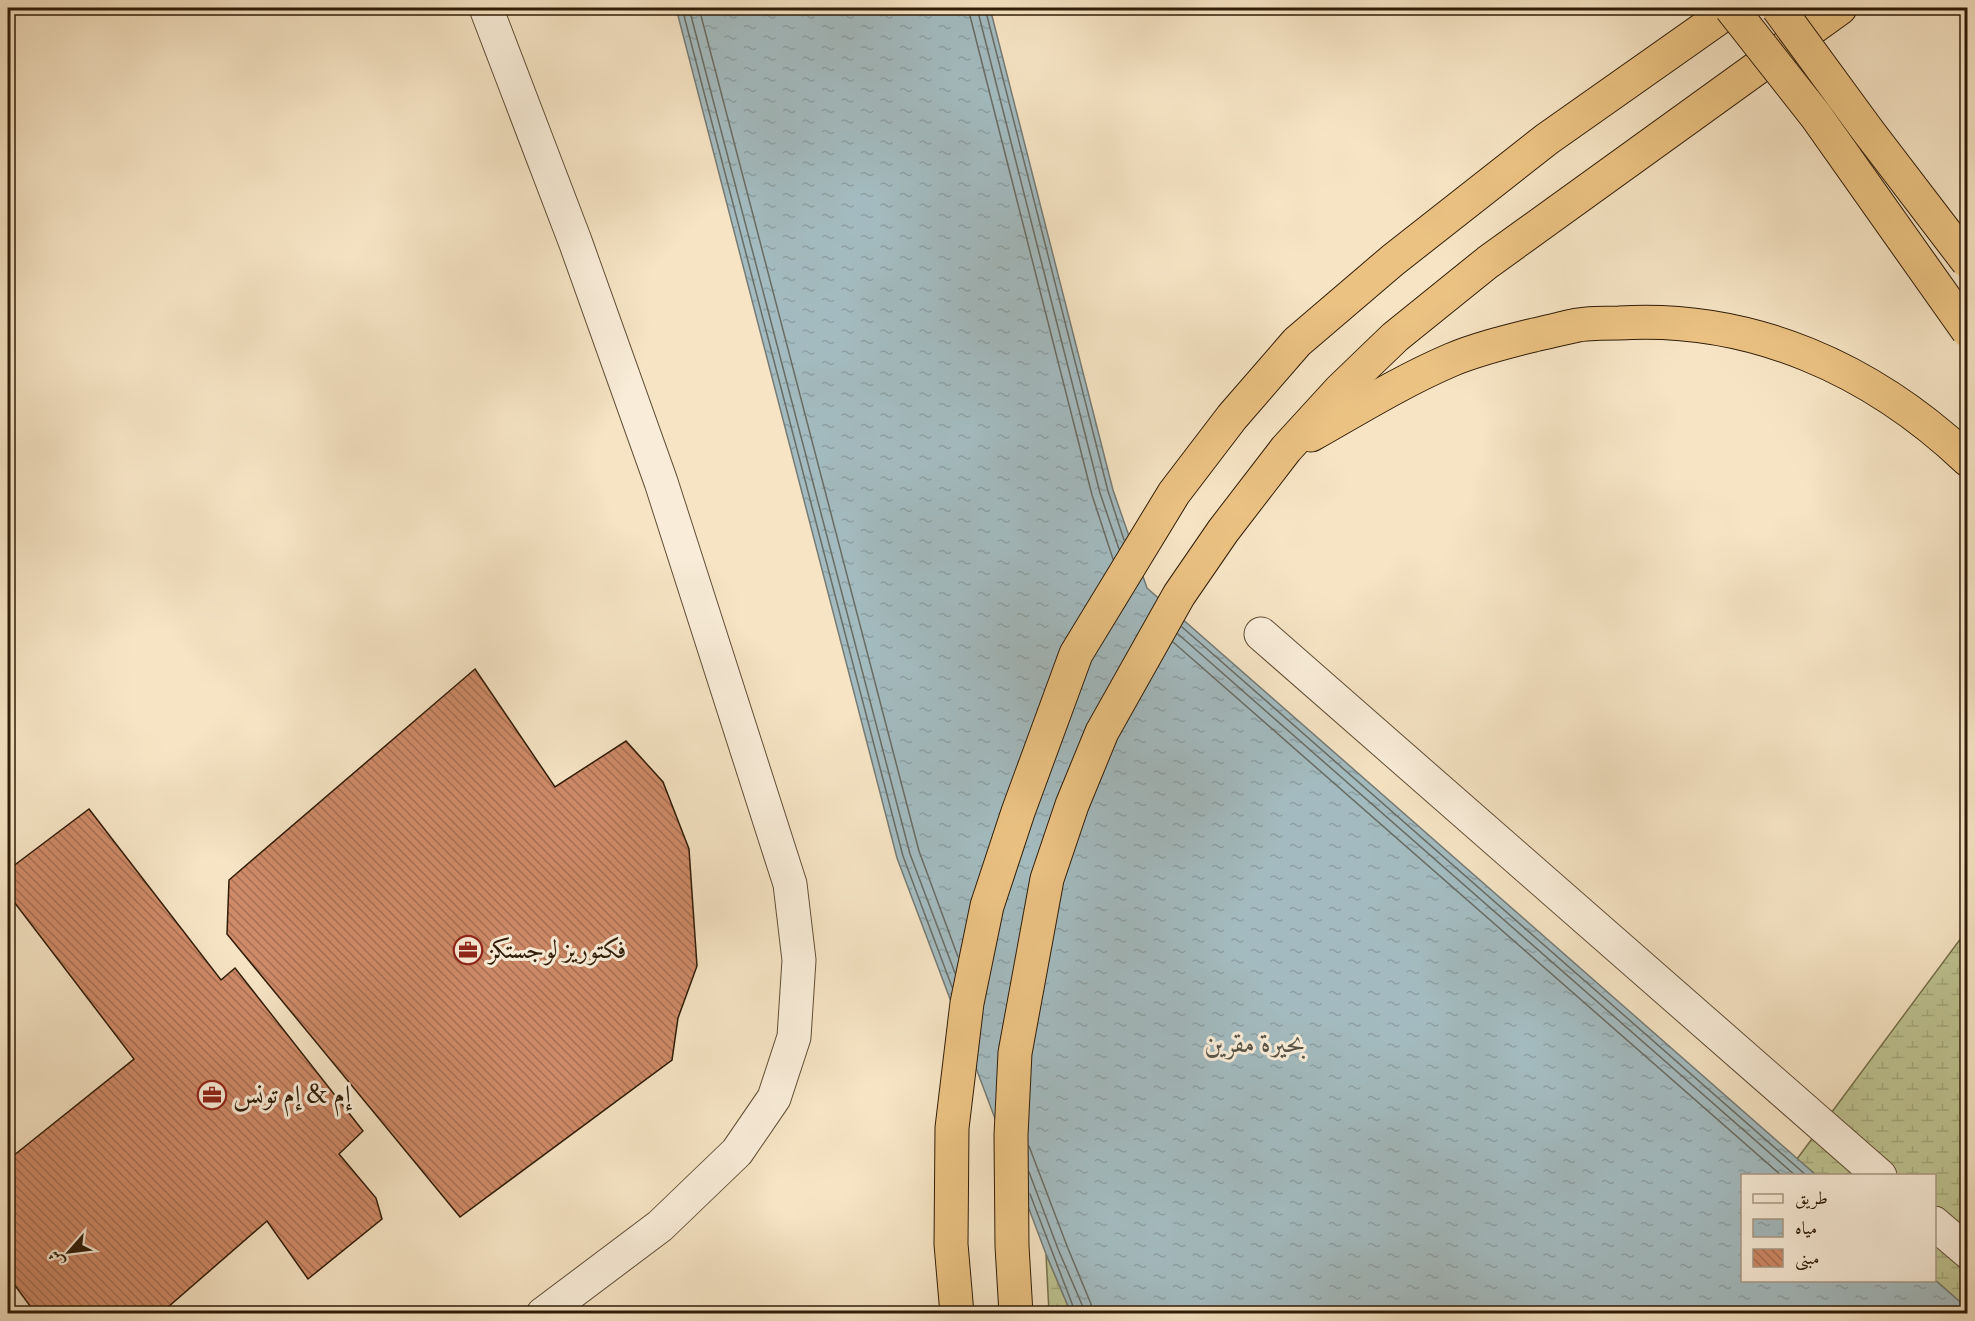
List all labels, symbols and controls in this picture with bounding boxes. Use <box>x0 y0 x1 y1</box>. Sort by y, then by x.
office icon: فكتوريز لوجستكز <box>452 934 484 966</box>
place label: فكتوريز لوجستكز <box>486 934 626 966</box>
water label: بحيرة مقرين <box>1204 1027 1306 1060</box>
office icon: إم & إم تونس <box>196 1079 228 1111</box>
place label: إم & إم تونس <box>233 1079 353 1117</box>
legend <box>1741 1174 1936 1282</box>
text: طريق <box>1795 1187 1828 1210</box>
text: مياه <box>1795 1217 1817 1240</box>
north arrow <box>39 1222 99 1282</box>
text: ش <box>44 1247 69 1270</box>
text: مبنى <box>1795 1247 1820 1271</box>

